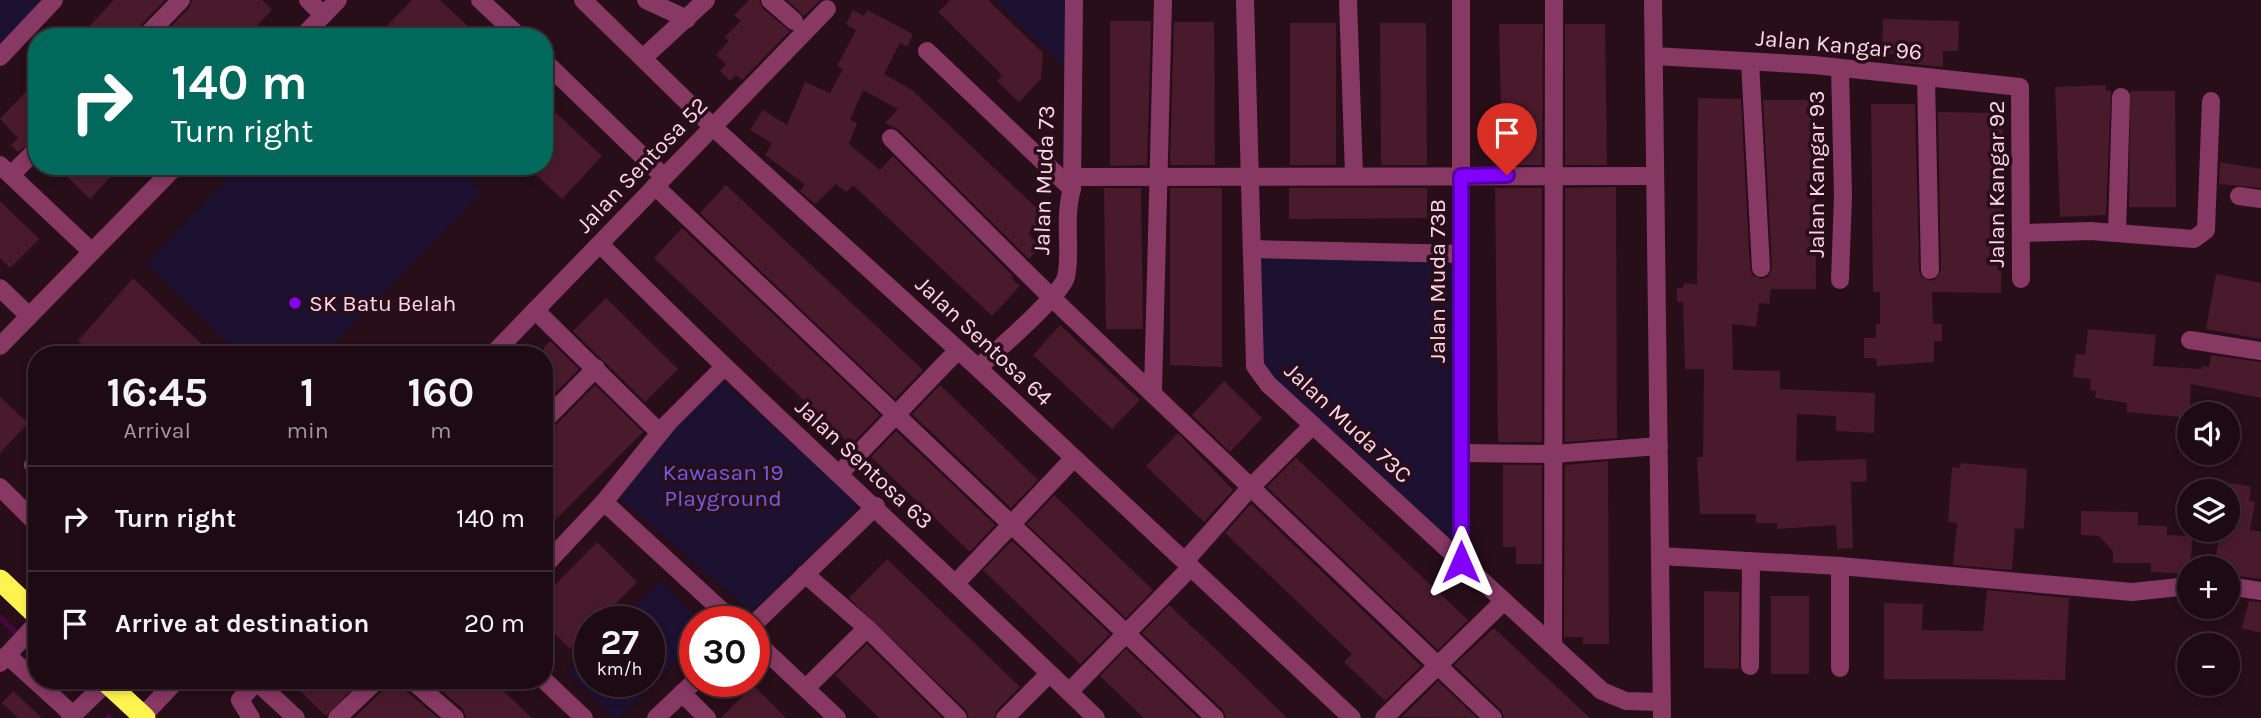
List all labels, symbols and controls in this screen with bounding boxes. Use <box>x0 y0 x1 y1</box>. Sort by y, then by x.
street label: Jalan Kangar 96 <box>1755 24 1923 66</box>
text: 140 m <box>171 54 308 111</box>
icon: right <box>56 56 147 147</box>
street label: Jalan Kangar 93 <box>1803 90 1830 258</box>
street label: Jalan Sentosa 52 <box>571 92 713 238</box>
street label: Jalan Kangar 92 <box>1983 101 2010 268</box>
pin <box>1477 103 1537 175</box>
street label: Jalan Muda 73 <box>1028 105 1060 255</box>
text: Turn right <box>171 113 313 150</box>
icon: arrive <box>1488 114 1526 152</box>
street label: Jalan Muda 73B <box>1424 199 1451 363</box>
street label: Jalan Sentosa 64 <box>910 271 1058 411</box>
place label: SK Batu Belah <box>309 290 456 317</box>
marker: SK Batu Belah <box>287 295 303 311</box>
street label: Jalan Muda 73C <box>1279 357 1417 489</box>
text: 16:45 <box>107 367 208 417</box>
text: 1 <box>300 367 315 417</box>
text: 160 <box>407 367 474 417</box>
street label: Jalan Sentosa 63 <box>790 393 938 535</box>
map controls <box>2177 402 2240 696</box>
button: sound <box>2177 402 2240 465</box>
text: Arrival <box>124 417 191 444</box>
text: min <box>286 417 329 444</box>
text: m <box>430 417 452 444</box>
park label: Kawasan 19 Playground <box>663 459 784 512</box>
button: layers <box>2177 479 2240 542</box>
icon: right <box>56 500 94 538</box>
text: Turn right <box>115 503 236 534</box>
text: 140 m <box>456 503 525 534</box>
position arrow <box>1424 525 1498 599</box>
button: + <box>2177 556 2240 619</box>
icon: arrive <box>56 605 94 643</box>
speed limit sign: 30 <box>679 606 770 697</box>
text: Arrive at destination <box>115 608 369 639</box>
text: 20 m <box>464 608 525 639</box>
text: 27 <box>600 622 639 663</box>
button: − <box>2177 633 2240 696</box>
text: km/h <box>597 658 642 680</box>

